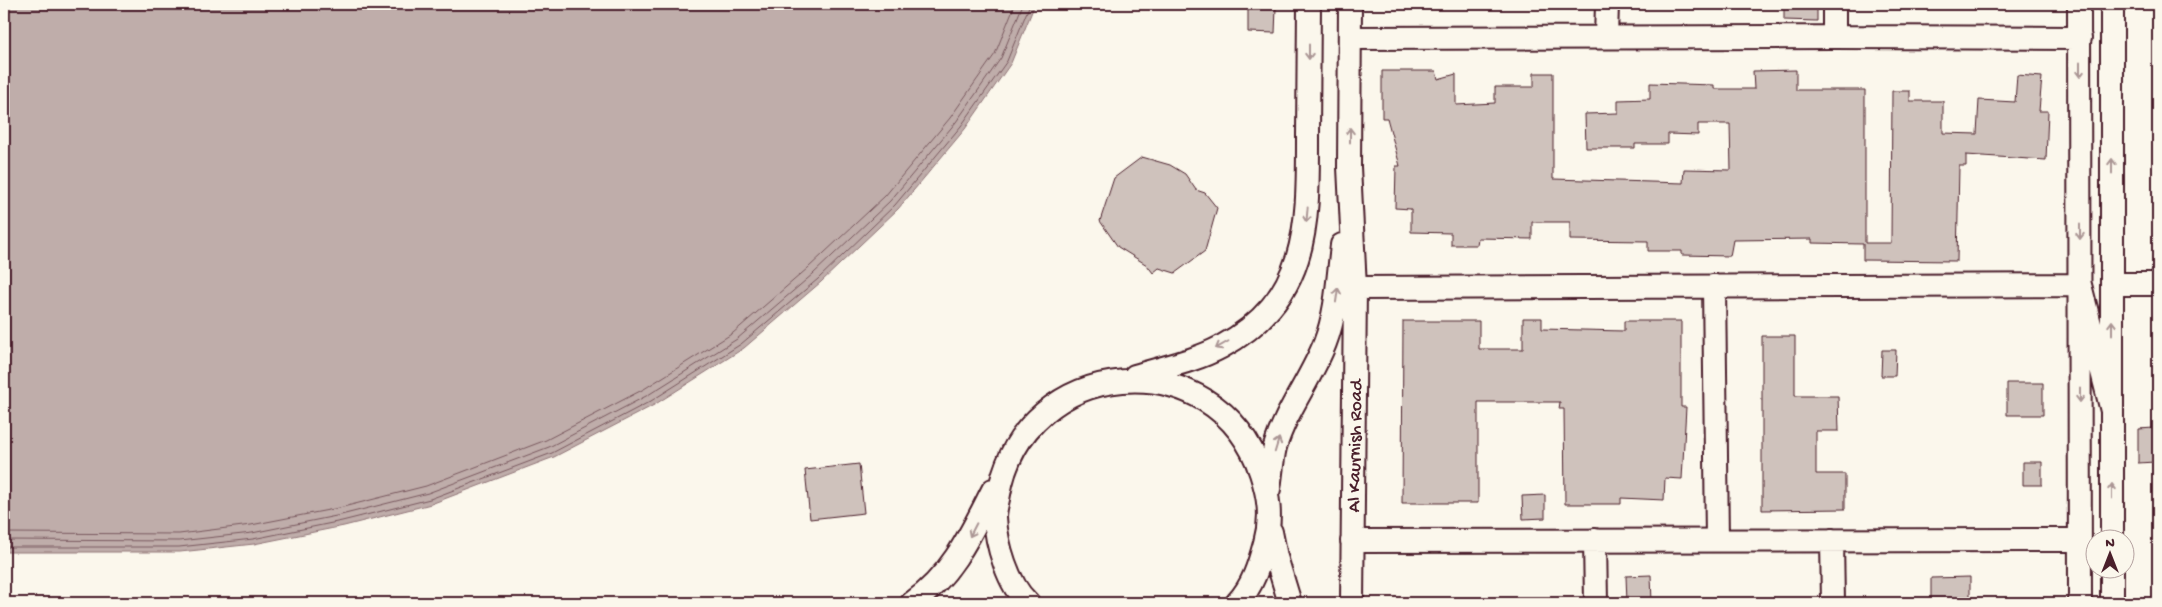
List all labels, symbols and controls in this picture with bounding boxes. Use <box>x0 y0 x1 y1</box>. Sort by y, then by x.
one-way arrow <box>1304 44 1314 60</box>
one-way arrow <box>2075 62 2085 78</box>
one-way arrow <box>1345 127 1355 143</box>
one-way arrow <box>2107 158 2117 174</box>
one-way arrow <box>1302 207 1311 223</box>
one-way arrow <box>2075 224 2085 240</box>
one-way arrow <box>1332 287 1342 303</box>
one-way arrow <box>2107 321 2117 337</box>
one-way arrow <box>1216 341 1230 351</box>
street label: Al Kaurnish Road <box>1344 378 1369 513</box>
one-way arrow <box>2075 386 2085 403</box>
one-way arrow <box>1272 437 1282 453</box>
one-way arrow <box>2107 483 2117 500</box>
one-way arrow <box>968 523 978 538</box>
north arrow <box>2084 530 2134 580</box>
text: N <box>2105 535 2115 552</box>

